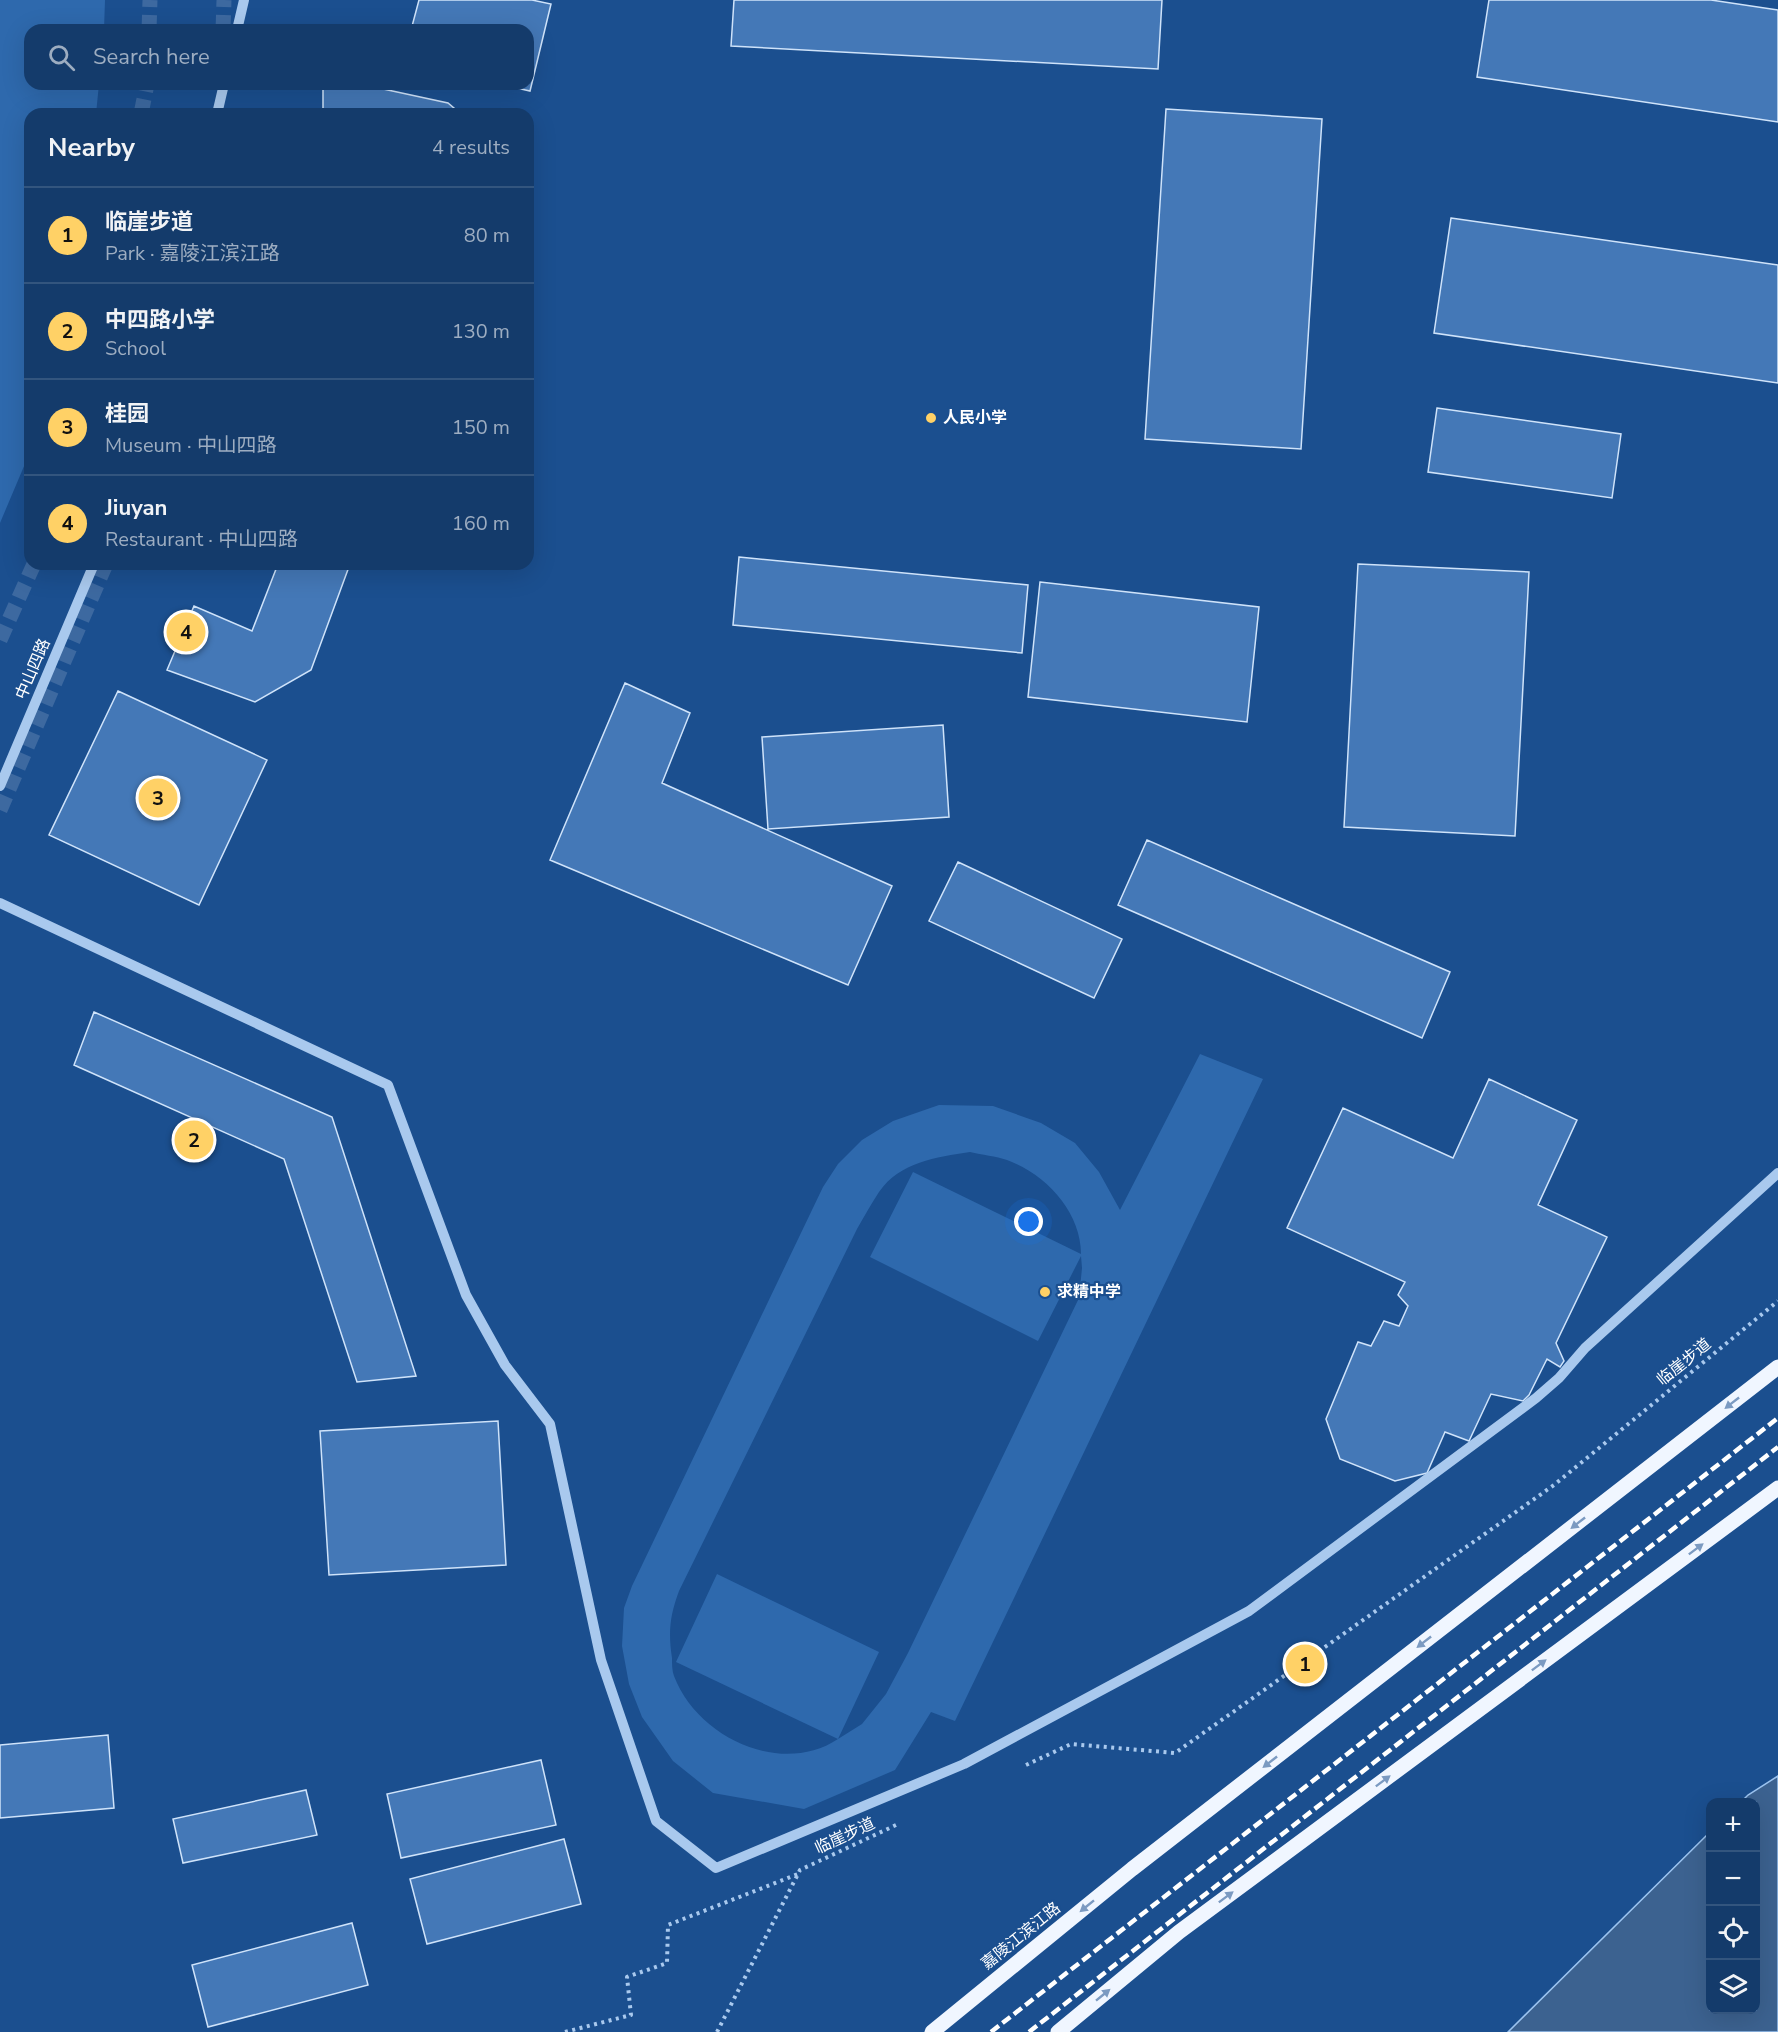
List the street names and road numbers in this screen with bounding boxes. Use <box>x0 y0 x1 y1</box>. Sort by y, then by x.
street label: 中山四路 <box>10 635 56 703</box>
street label: 临崖步道 <box>1652 1333 1716 1391</box>
street label: 临崖步道 <box>811 1813 879 1859</box>
street label: 嘉陵江滨江路 <box>977 1897 1065 1975</box>

